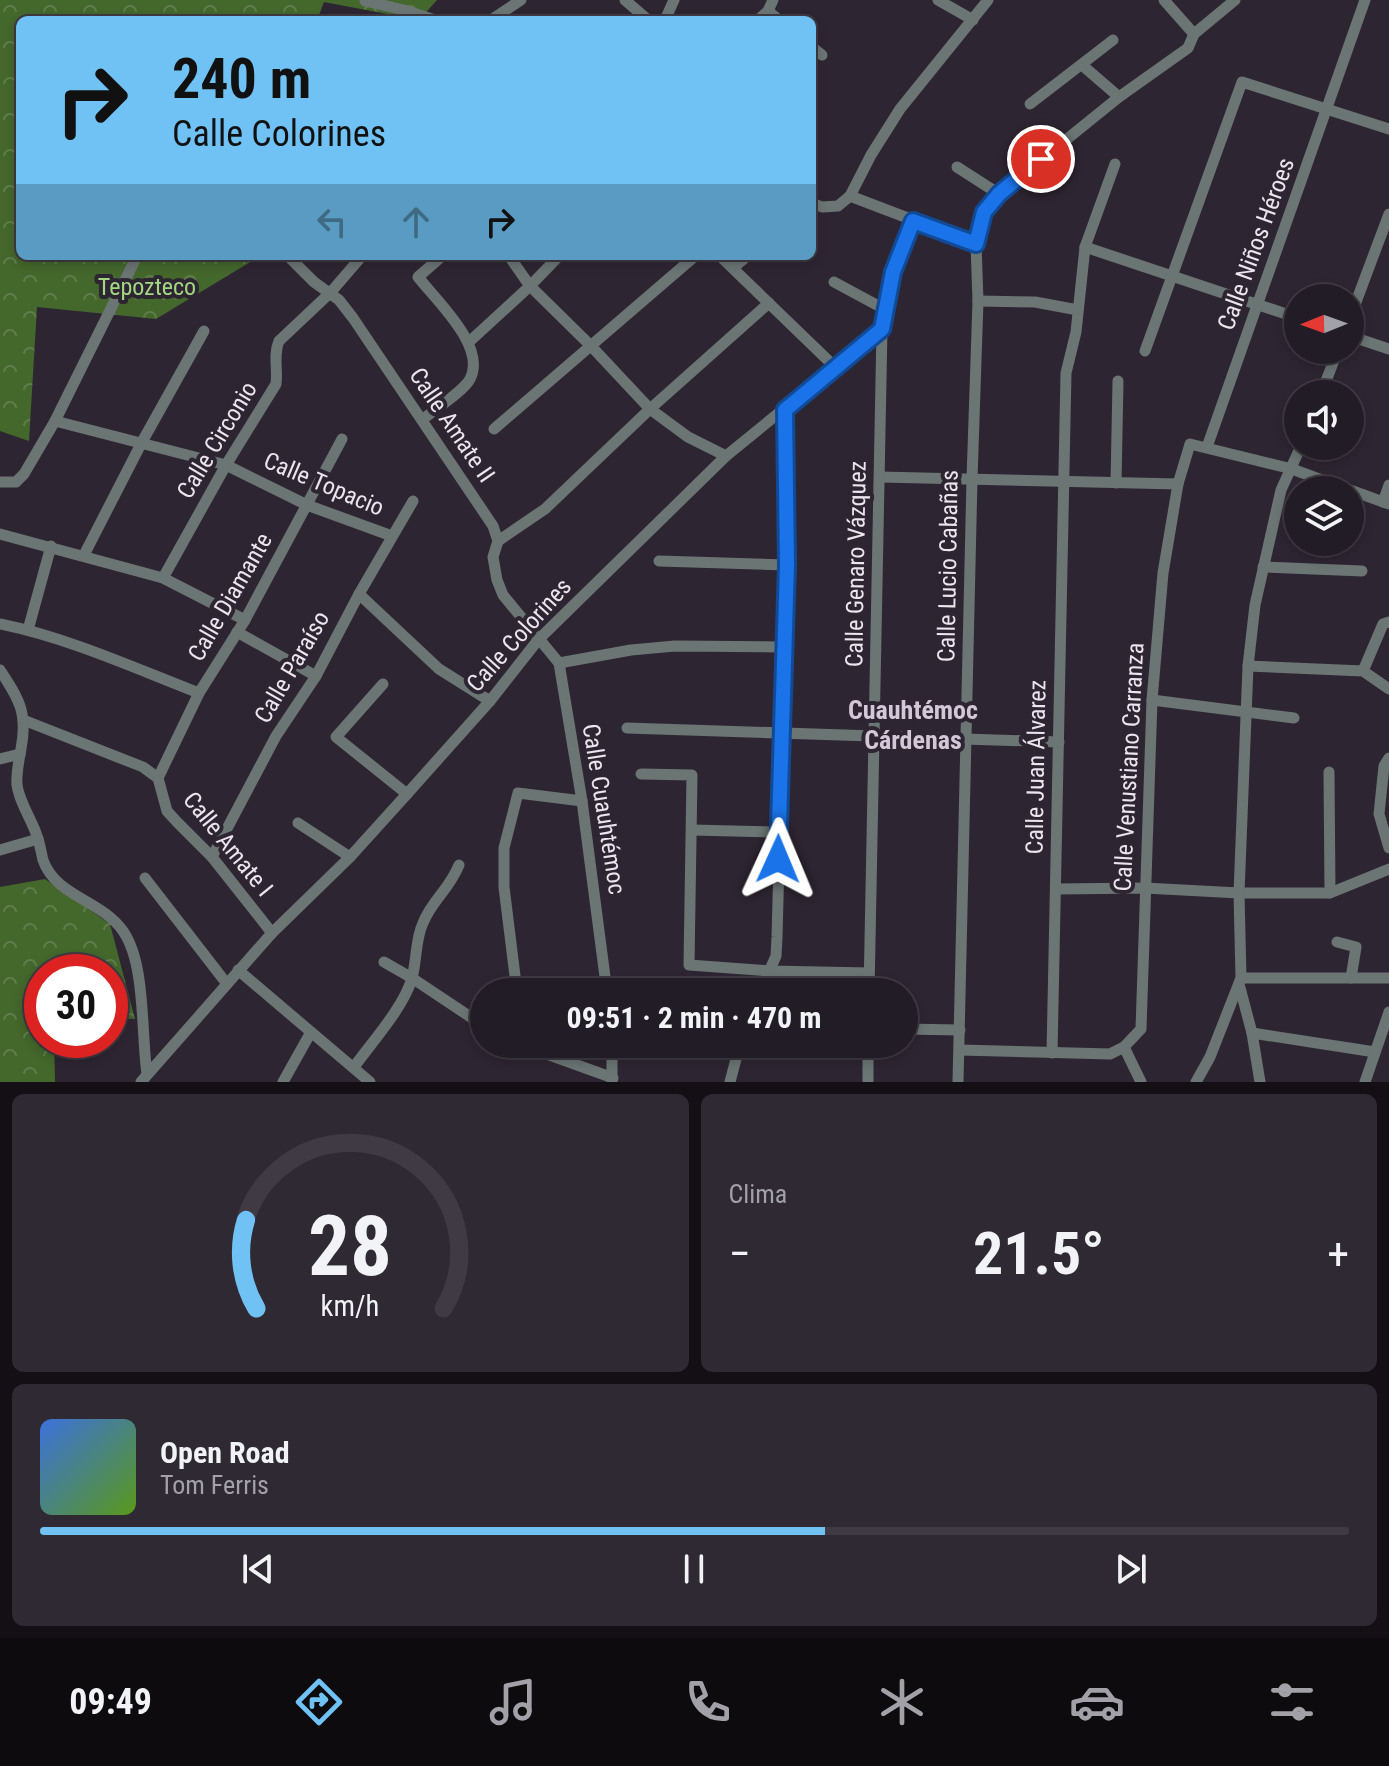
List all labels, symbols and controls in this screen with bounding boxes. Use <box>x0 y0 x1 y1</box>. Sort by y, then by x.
text: 240 m <box>172 46 311 112</box>
icon: right <box>40 48 144 152</box>
text: Calle Colorines <box>172 113 386 155</box>
pin <box>1007 125 1075 193</box>
icon: arrive <box>1019 137 1063 181</box>
street label: Calle Niños Héroes <box>1212 154 1300 334</box>
icon: left <box>310 200 354 244</box>
icon: ahead <box>394 200 438 244</box>
icon: right <box>478 200 522 244</box>
park label: Tepozteco <box>98 273 196 301</box>
north arrow <box>1284 284 1364 364</box>
map controls <box>1284 284 1364 556</box>
street label: Calle Amate II <box>403 362 501 488</box>
street label: Calle Circonio <box>171 376 263 504</box>
button: sound <box>1284 380 1364 460</box>
street label: Calle Topacio <box>260 446 388 522</box>
street label: Calle Genaro Vázquez <box>840 461 872 667</box>
street label: Calle Lucio Cabañas <box>932 470 964 662</box>
button: layers <box>1284 476 1364 556</box>
street label: Calle Diamante <box>182 528 278 666</box>
street label: Calle Colorines <box>461 573 577 697</box>
street label: Calle Paraíso <box>249 606 335 728</box>
street label: Calle Venustiano Carranza <box>1109 642 1149 892</box>
street label: Calle Juan Álvarez <box>1020 680 1052 854</box>
district label: Cuauhtémoc Cárdenas <box>848 695 978 755</box>
street label: Calle Cuauhtémoc <box>577 722 631 896</box>
street label: Calle Amate I <box>177 786 279 902</box>
position arrow <box>736 817 820 901</box>
speed limit sign: 30 <box>24 954 128 1058</box>
text: 09:51 · 2 min · 470 m <box>567 1000 821 1035</box>
text: Clima <box>729 1179 787 1209</box>
text: 28 <box>308 1198 392 1295</box>
text: 21.5° <box>973 1218 1105 1289</box>
text: − <box>729 1228 751 1280</box>
text: + <box>1327 1228 1349 1280</box>
text: km/h <box>321 1289 380 1323</box>
text: Open Road <box>160 1435 290 1470</box>
text: Tom Ferris <box>160 1470 269 1500</box>
icon: previous <box>236 1547 280 1591</box>
icon: pause <box>672 1547 716 1591</box>
icon: next <box>1109 1547 1153 1591</box>
icon: directions <box>291 1674 347 1730</box>
icon: music <box>485 1674 541 1730</box>
icon: phone <box>680 1674 736 1730</box>
icon: climate <box>874 1674 930 1730</box>
icon: car <box>1069 1674 1125 1730</box>
icon: filters <box>1264 1674 1320 1730</box>
text: 09:49 <box>69 1681 152 1723</box>

